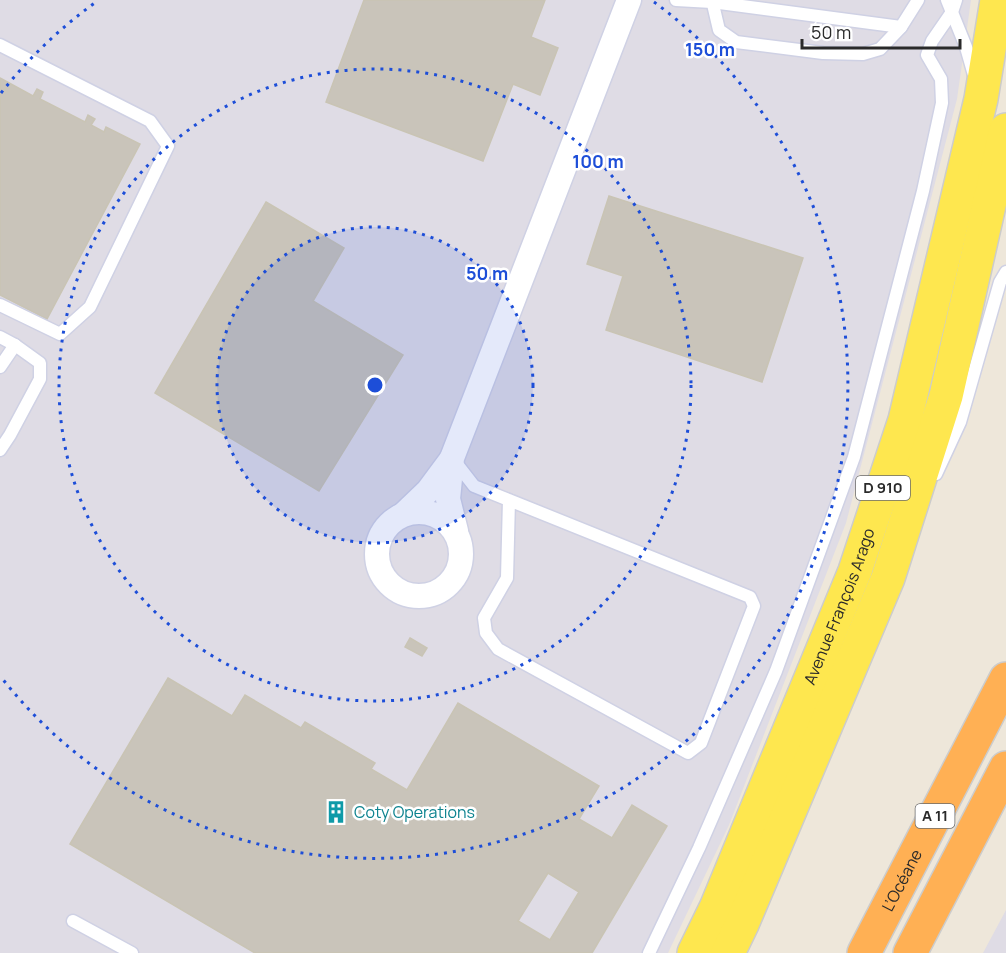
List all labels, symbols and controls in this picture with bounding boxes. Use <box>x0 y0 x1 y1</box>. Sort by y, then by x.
scale bar <box>802 12 960 50</box>
text: 50 m <box>811 20 851 44</box>
text: 150 m <box>685 37 735 61</box>
text: 100 m <box>572 149 624 173</box>
text: 50 m <box>466 261 508 285</box>
centre of rings <box>365 375 385 395</box>
road number: D 910 <box>856 476 910 500</box>
street label: Avenue François Arago <box>798 525 880 688</box>
building icon: Coty Operations <box>323 799 349 825</box>
place label: Coty Operations <box>354 801 475 823</box>
road number: A 11 <box>916 804 954 828</box>
street label: L’Océane <box>877 845 927 915</box>

